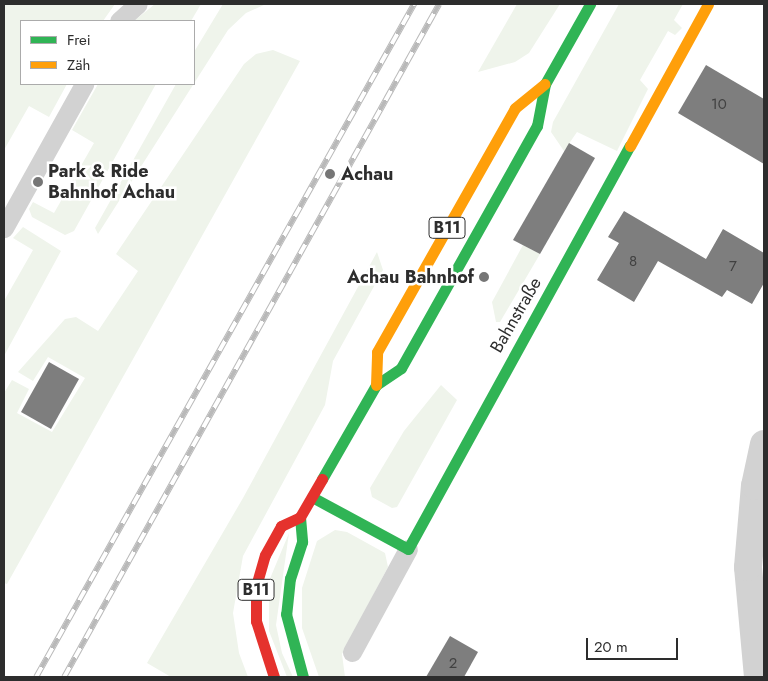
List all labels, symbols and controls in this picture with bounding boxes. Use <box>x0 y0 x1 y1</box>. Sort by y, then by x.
legend <box>20 20 195 85</box>
text: Frei <box>67 29 91 51</box>
text: Zäh <box>67 54 90 76</box>
house number: 10 <box>711 96 727 114</box>
place label: Park & Ride Bahnhof Achau <box>48 161 175 203</box>
place label: Achau <box>341 163 393 185</box>
marker: Achau <box>323 167 337 181</box>
marker: Park & Ride Bahnhof Achau <box>32 176 44 188</box>
road number: B11 <box>428 214 466 242</box>
house number: 8 <box>629 253 637 271</box>
house number: 7 <box>729 258 737 276</box>
place label: Achau Bahnhof <box>347 266 474 288</box>
marker: Achau Bahnhof <box>478 271 490 283</box>
street label: Bahnstraße <box>486 273 546 357</box>
road number: B11 <box>237 576 275 604</box>
scale bar <box>588 628 680 660</box>
text: 20 m <box>594 636 628 658</box>
house number: 2 <box>449 655 457 673</box>

